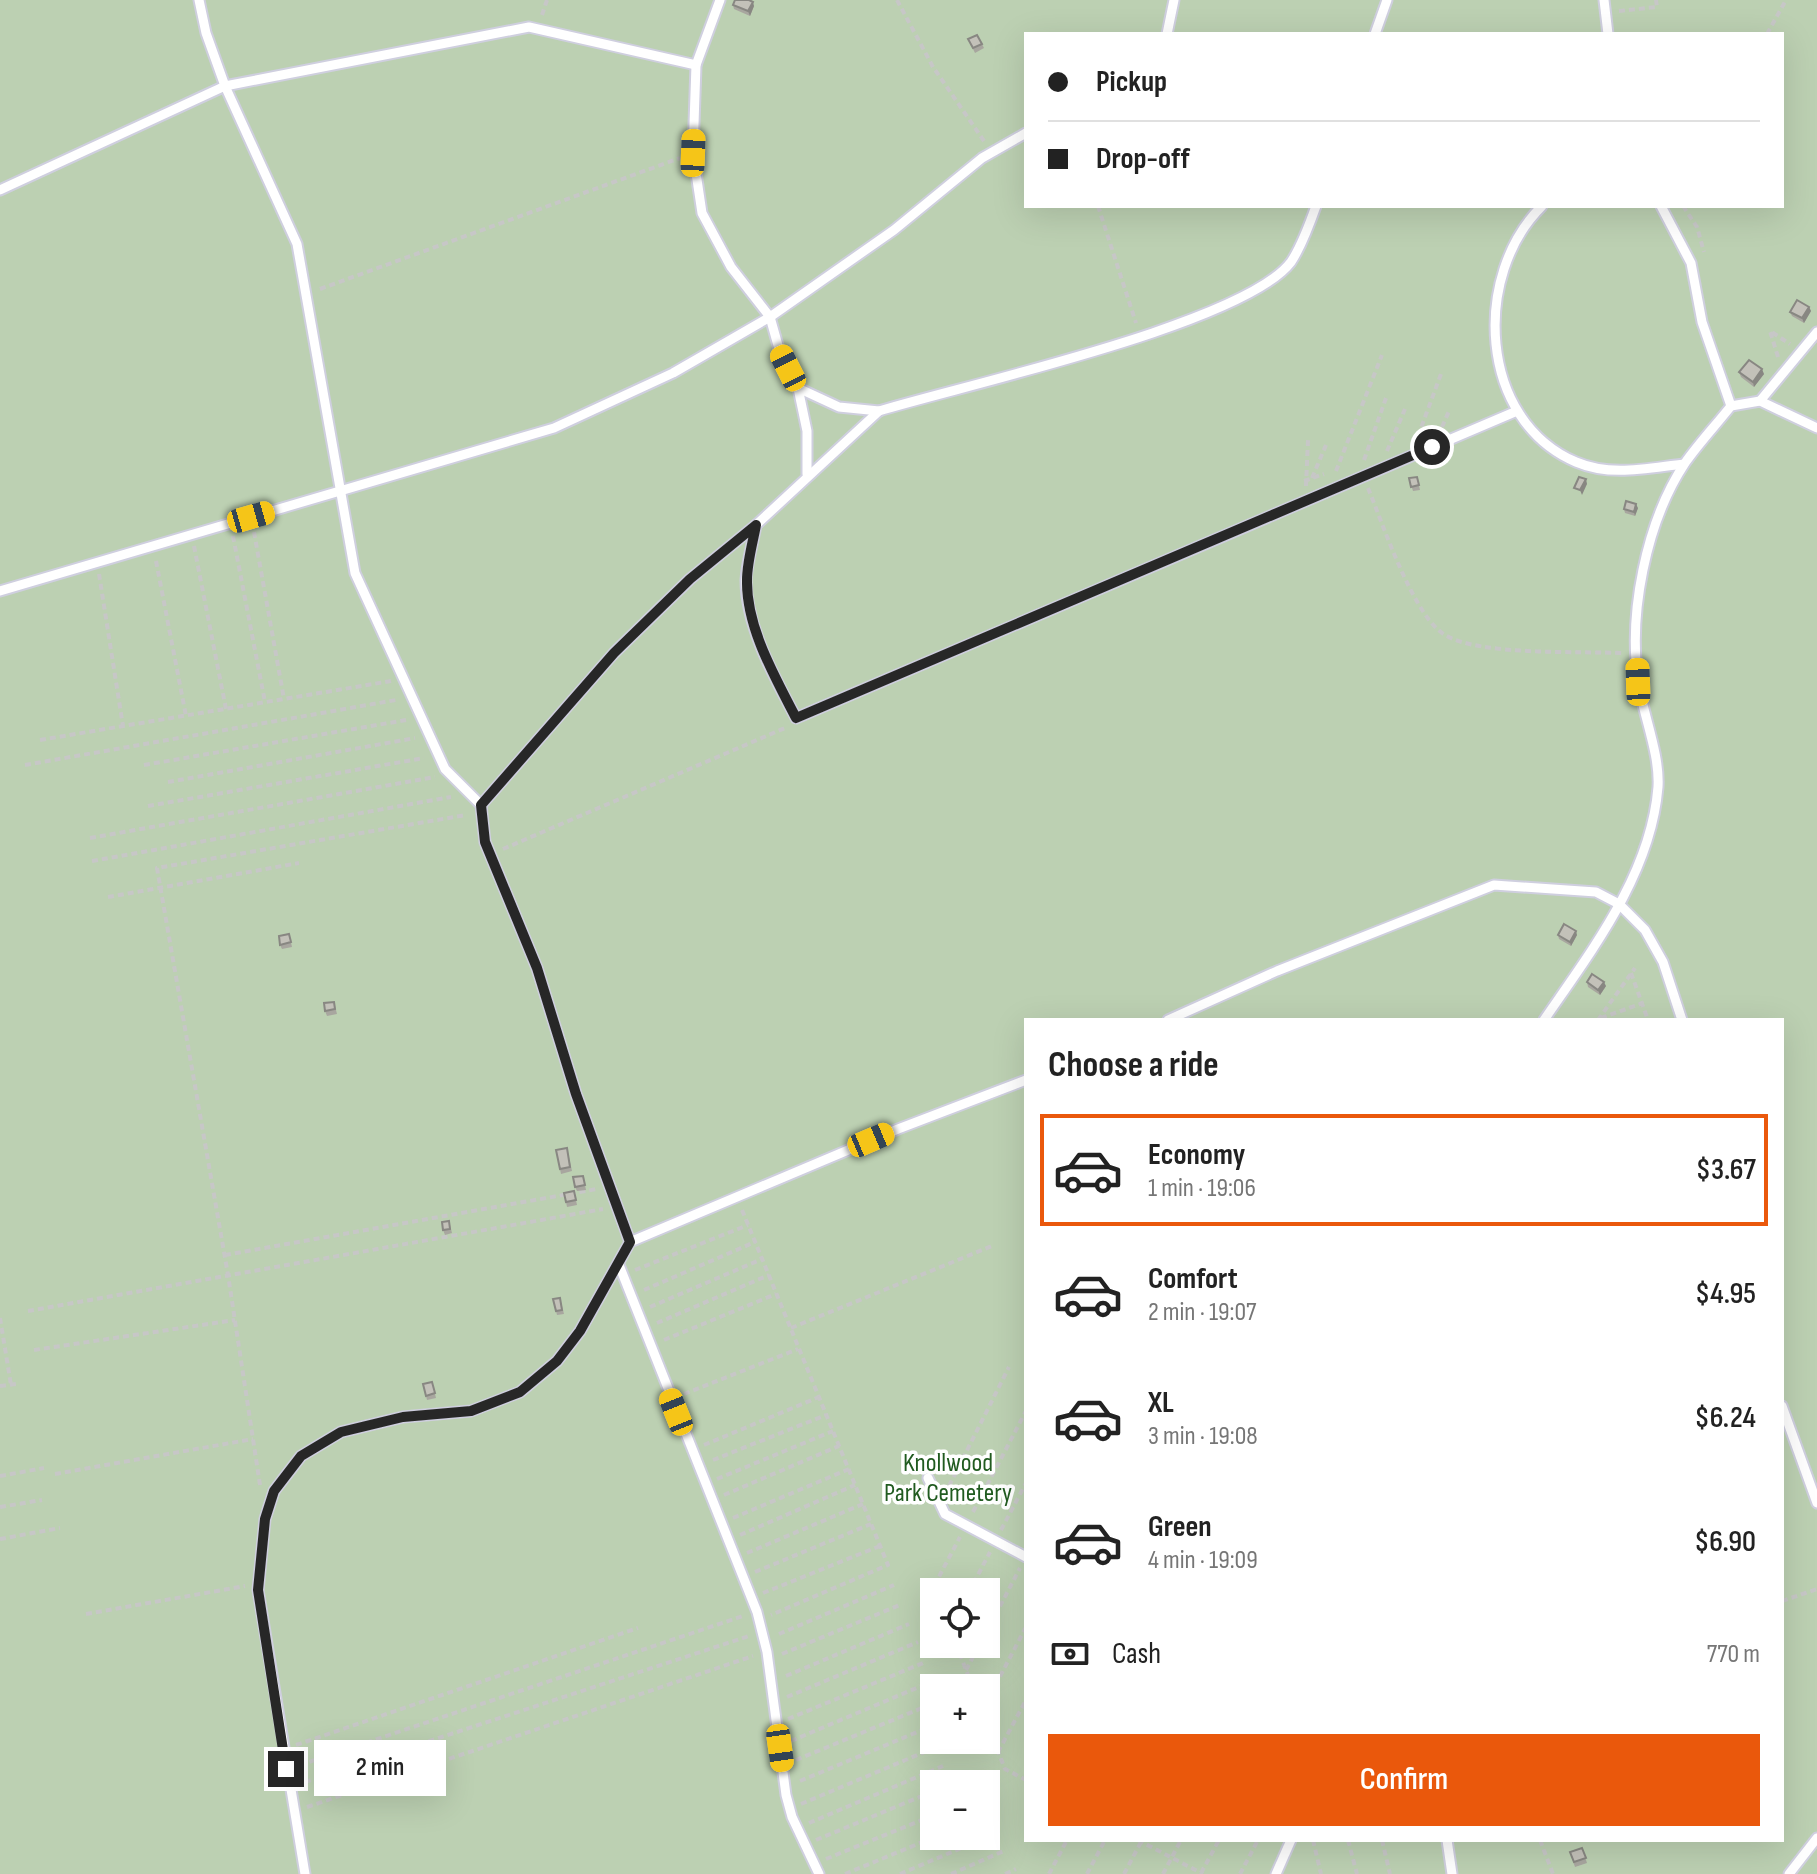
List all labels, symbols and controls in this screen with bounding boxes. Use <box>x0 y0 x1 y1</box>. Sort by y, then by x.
text: Pickup <box>1096 64 1167 100</box>
car <box>680 129 706 177</box>
text: Drop-off <box>1096 141 1190 177</box>
car <box>766 341 810 395</box>
route start <box>1414 429 1450 465</box>
car <box>225 499 277 535</box>
car <box>1625 658 1651 706</box>
text: Choose a ride <box>1048 1044 1219 1087</box>
car <box>844 1120 898 1160</box>
icon: car <box>1052 1134 1124 1206</box>
text: Economy <box>1148 1137 1245 1173</box>
text: $3.67 <box>1696 1152 1756 1188</box>
text: 1 min · 19:06 <box>1148 1173 1256 1204</box>
icon: car <box>1052 1258 1124 1330</box>
text: Comfort <box>1148 1261 1238 1297</box>
text: $4.95 <box>1695 1276 1756 1312</box>
text: 2 min · 19:07 <box>1148 1297 1256 1328</box>
icon: car <box>1052 1382 1124 1454</box>
car <box>656 1385 696 1439</box>
text: XL <box>1148 1385 1174 1421</box>
text: $6.24 <box>1694 1400 1756 1436</box>
text: 3 min · 19:08 <box>1148 1421 1258 1452</box>
park label: Knollwood Park Cemetery <box>884 1448 1012 1509</box>
icon: car <box>1052 1506 1124 1578</box>
text: Green <box>1148 1509 1212 1545</box>
text: $6.90 <box>1694 1524 1756 1560</box>
text: 4 min · 19:09 <box>1148 1545 1258 1576</box>
map controls <box>920 1578 1000 1850</box>
button: locate <box>920 1578 1000 1658</box>
icon: cash <box>1048 1632 1092 1676</box>
text: Cash <box>1112 1636 1161 1672</box>
text: 770 m <box>1707 1639 1760 1670</box>
button: + <box>920 1674 1000 1754</box>
car <box>765 1723 795 1773</box>
button: Confirm <box>1048 1734 1760 1826</box>
callout: 2 min <box>314 1741 446 1797</box>
route end <box>268 1751 304 1787</box>
text: 2 min <box>356 1752 404 1783</box>
button: − <box>920 1770 1000 1850</box>

